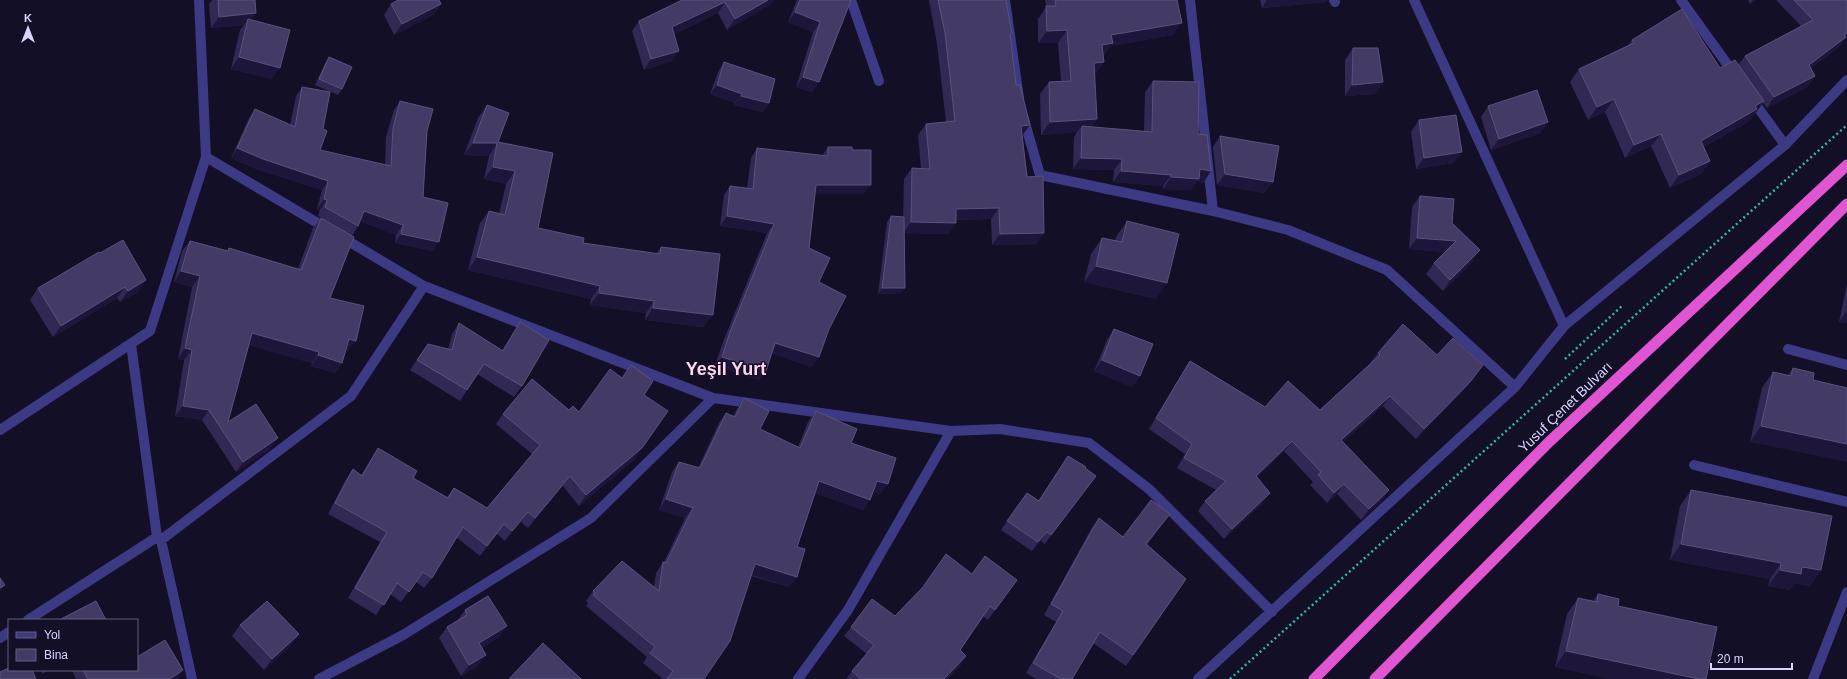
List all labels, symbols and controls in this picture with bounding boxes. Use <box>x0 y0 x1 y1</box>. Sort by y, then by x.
north arrow <box>8 8 48 48</box>
text: K <box>24 12 32 24</box>
street label: Yusuf Çenet Bulvarı <box>1515 358 1615 456</box>
district label: Yeşil Yurt <box>686 359 766 379</box>
legend <box>8 619 138 671</box>
text: Yol <box>44 628 60 642</box>
scale bar <box>1711 645 1792 671</box>
text: Bina <box>44 648 68 662</box>
text: 20 m <box>1717 652 1744 666</box>

